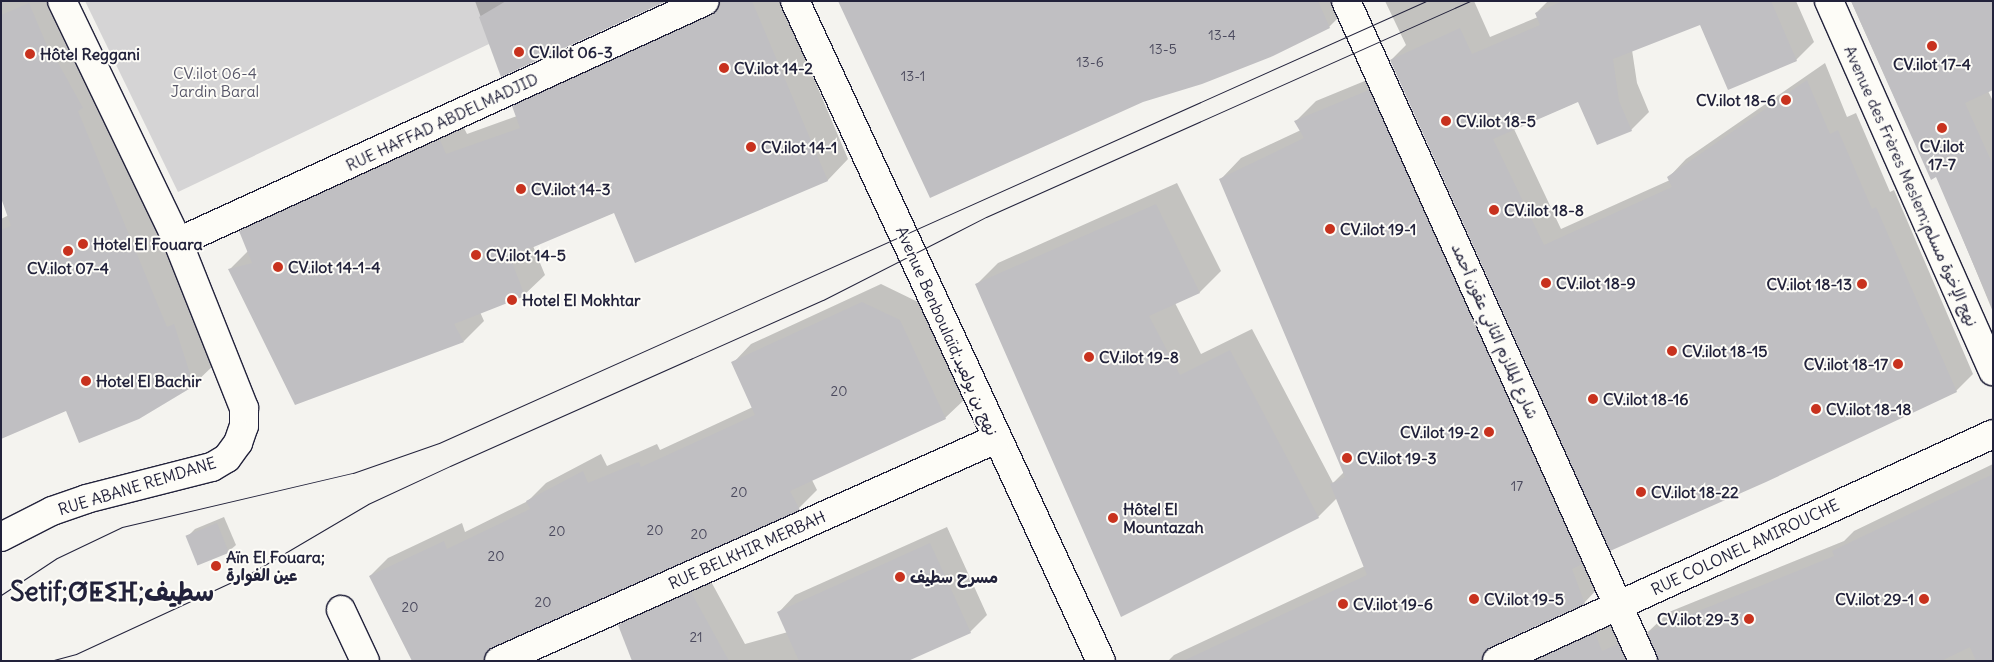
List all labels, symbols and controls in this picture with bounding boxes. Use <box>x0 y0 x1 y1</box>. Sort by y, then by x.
house number: 13-4 <box>1208 27 1236 43</box>
marker: CV.ilot 17-4 <box>1926 40 1938 52</box>
house number: 13-5 <box>1149 41 1177 57</box>
place label: CV.ilot 06-3 <box>529 42 613 62</box>
street label: Avenue des Frères Meslem;نهج الإخوة مسلم <box>1840 43 1982 329</box>
place label: Hôtel Reggani <box>40 44 140 64</box>
marker: CV.ilot 06-3 <box>513 46 525 58</box>
marker: Hôtel Reggani <box>24 48 36 60</box>
house number: 13-6 <box>1076 54 1104 70</box>
place label: CV.ilot 17-4 <box>1893 54 1971 74</box>
place label: CV.ilot 14-2 <box>734 58 813 78</box>
marker: CV.ilot 14-2 <box>718 62 730 74</box>
park label: CV.ilot 06-4 Jardin Baral <box>171 63 259 101</box>
house number: 13-1 <box>901 68 925 84</box>
street label: RUE HAFFAD ABDELMADJID <box>343 69 541 175</box>
place label: CV.ilot 18-6 <box>1696 90 1776 110</box>
marker: CV.ilot 18-6 <box>1780 94 1792 106</box>
place label: CV.ilot 18-5 <box>1456 111 1536 131</box>
marker: CV.ilot 18-5 <box>1440 115 1452 127</box>
marker: CV.ilot 17-7 <box>1936 122 1948 134</box>
place label: CV.ilot 17-7 <box>1920 136 1964 174</box>
place label: CV.ilot 14-1 <box>761 137 837 157</box>
marker: CV.ilot 14-1 <box>745 141 757 153</box>
place label: CV.ilot 14-3 <box>531 179 611 199</box>
marker: CV.ilot 14-3 <box>515 183 527 195</box>
place label: CV.ilot 18-8 <box>1504 200 1584 220</box>
marker: CV.ilot 18-8 <box>1488 204 1500 216</box>
place label: CV.ilot 19-1 <box>1340 219 1416 239</box>
street label: Avenue Benboulaïd;نهج بن بولعيد <box>892 223 1002 439</box>
marker: CV.ilot 19-1 <box>1324 223 1336 235</box>
place label: Hotel El Fouara <box>93 234 203 254</box>
marker: Hotel El Fouara <box>77 238 89 250</box>
street label: شارع الملازم الثاني عقون أحمد <box>1448 240 1542 422</box>
marker: CV.ilot 07-4 <box>62 245 74 257</box>
place label: CV.ilot 14-5 <box>486 245 566 265</box>
marker: CV.ilot 14-5 <box>470 249 482 261</box>
place label: CV.ilot 14-1-4 <box>288 257 380 277</box>
place label: CV.ilot 07-4 <box>27 258 109 278</box>
marker: CV.ilot 14-1-4 <box>272 261 284 273</box>
place label: CV.ilot 18-9 <box>1556 273 1636 293</box>
place label: CV.ilot 18-13 <box>1767 274 1852 294</box>
marker: CV.ilot 18-9 <box>1540 277 1552 289</box>
marker: CV.ilot 18-13 <box>1856 278 1868 290</box>
place label: Hotel El Mokhtar <box>522 290 641 310</box>
marker: Hotel El Mokhtar <box>506 294 518 306</box>
place label: CV.ilot 18-15 <box>1682 341 1768 361</box>
marker: CV.ilot 18-15 <box>1666 345 1678 357</box>
place label: CV.ilot 19-8 <box>1099 347 1179 367</box>
marker: CV.ilot 19-8 <box>1083 351 1095 363</box>
place label: CV.ilot 18-17 <box>1804 354 1888 374</box>
marker: CV.ilot 18-17 <box>1892 358 1904 370</box>
place label: Hotel El Bachir <box>96 371 201 391</box>
marker: Hotel El Bachir <box>80 375 92 387</box>
house number: 20 <box>831 383 847 399</box>
place label: CV.ilot 18-16 <box>1603 389 1689 409</box>
marker: CV.ilot 18-16 <box>1587 393 1599 405</box>
place label: CV.ilot 18-18 <box>1826 399 1912 419</box>
marker: CV.ilot 18-18 <box>1810 403 1822 415</box>
place label: CV.ilot 19-2 <box>1400 422 1479 442</box>
marker: CV.ilot 19-2 <box>1483 426 1495 438</box>
place label: CV.ilot 19-3 <box>1357 448 1437 468</box>
marker: CV.ilot 19-3 <box>1341 452 1353 464</box>
street label: RUE ABANE REMDANE <box>56 453 218 519</box>
house number: 17 <box>1511 478 1523 494</box>
place label: CV.ilot 18-22 <box>1651 482 1739 502</box>
house number: 20 <box>731 484 747 500</box>
marker: CV.ilot 18-22 <box>1635 486 1647 498</box>
street label: RUE COLONEL AMIROUCHE <box>1648 495 1842 599</box>
place label: Hôtel El Mountazah <box>1123 499 1204 537</box>
street label: RUE BELKHIR MERBAH <box>665 507 829 593</box>
marker: Hôtel El Mountazah <box>1107 512 1119 524</box>
house number: 20 <box>647 522 663 538</box>
house number: 20 <box>549 523 565 539</box>
house number: 20 <box>691 526 707 542</box>
place label: Aïn El Fouara; عين الفوارة <box>226 547 325 585</box>
house number: 20 <box>488 548 504 564</box>
marker: Aïn El Fouara; عين الفوارة <box>210 560 222 572</box>
place label: مسرح سطيف <box>910 567 998 587</box>
marker: مسرح سطيف <box>894 571 906 583</box>
district label: Setif;ⵚⵟⵉⴼ;سطيف <box>10 576 214 608</box>
place label: CV.ilot 19-5 <box>1484 589 1564 609</box>
place label: CV.ilot 29-1 <box>1835 589 1914 609</box>
marker: CV.ilot 19-5 <box>1468 593 1480 605</box>
marker: CV.ilot 29-1 <box>1918 593 1930 605</box>
house number: 20 <box>535 594 551 610</box>
place label: CV.ilot 19-6 <box>1353 594 1433 614</box>
marker: CV.ilot 19-6 <box>1337 598 1349 610</box>
house number: 20 <box>402 599 418 615</box>
place label: CV.ilot 29-3 <box>1657 609 1739 629</box>
marker: CV.ilot 29-3 <box>1743 613 1755 625</box>
house number: 21 <box>689 629 703 645</box>

